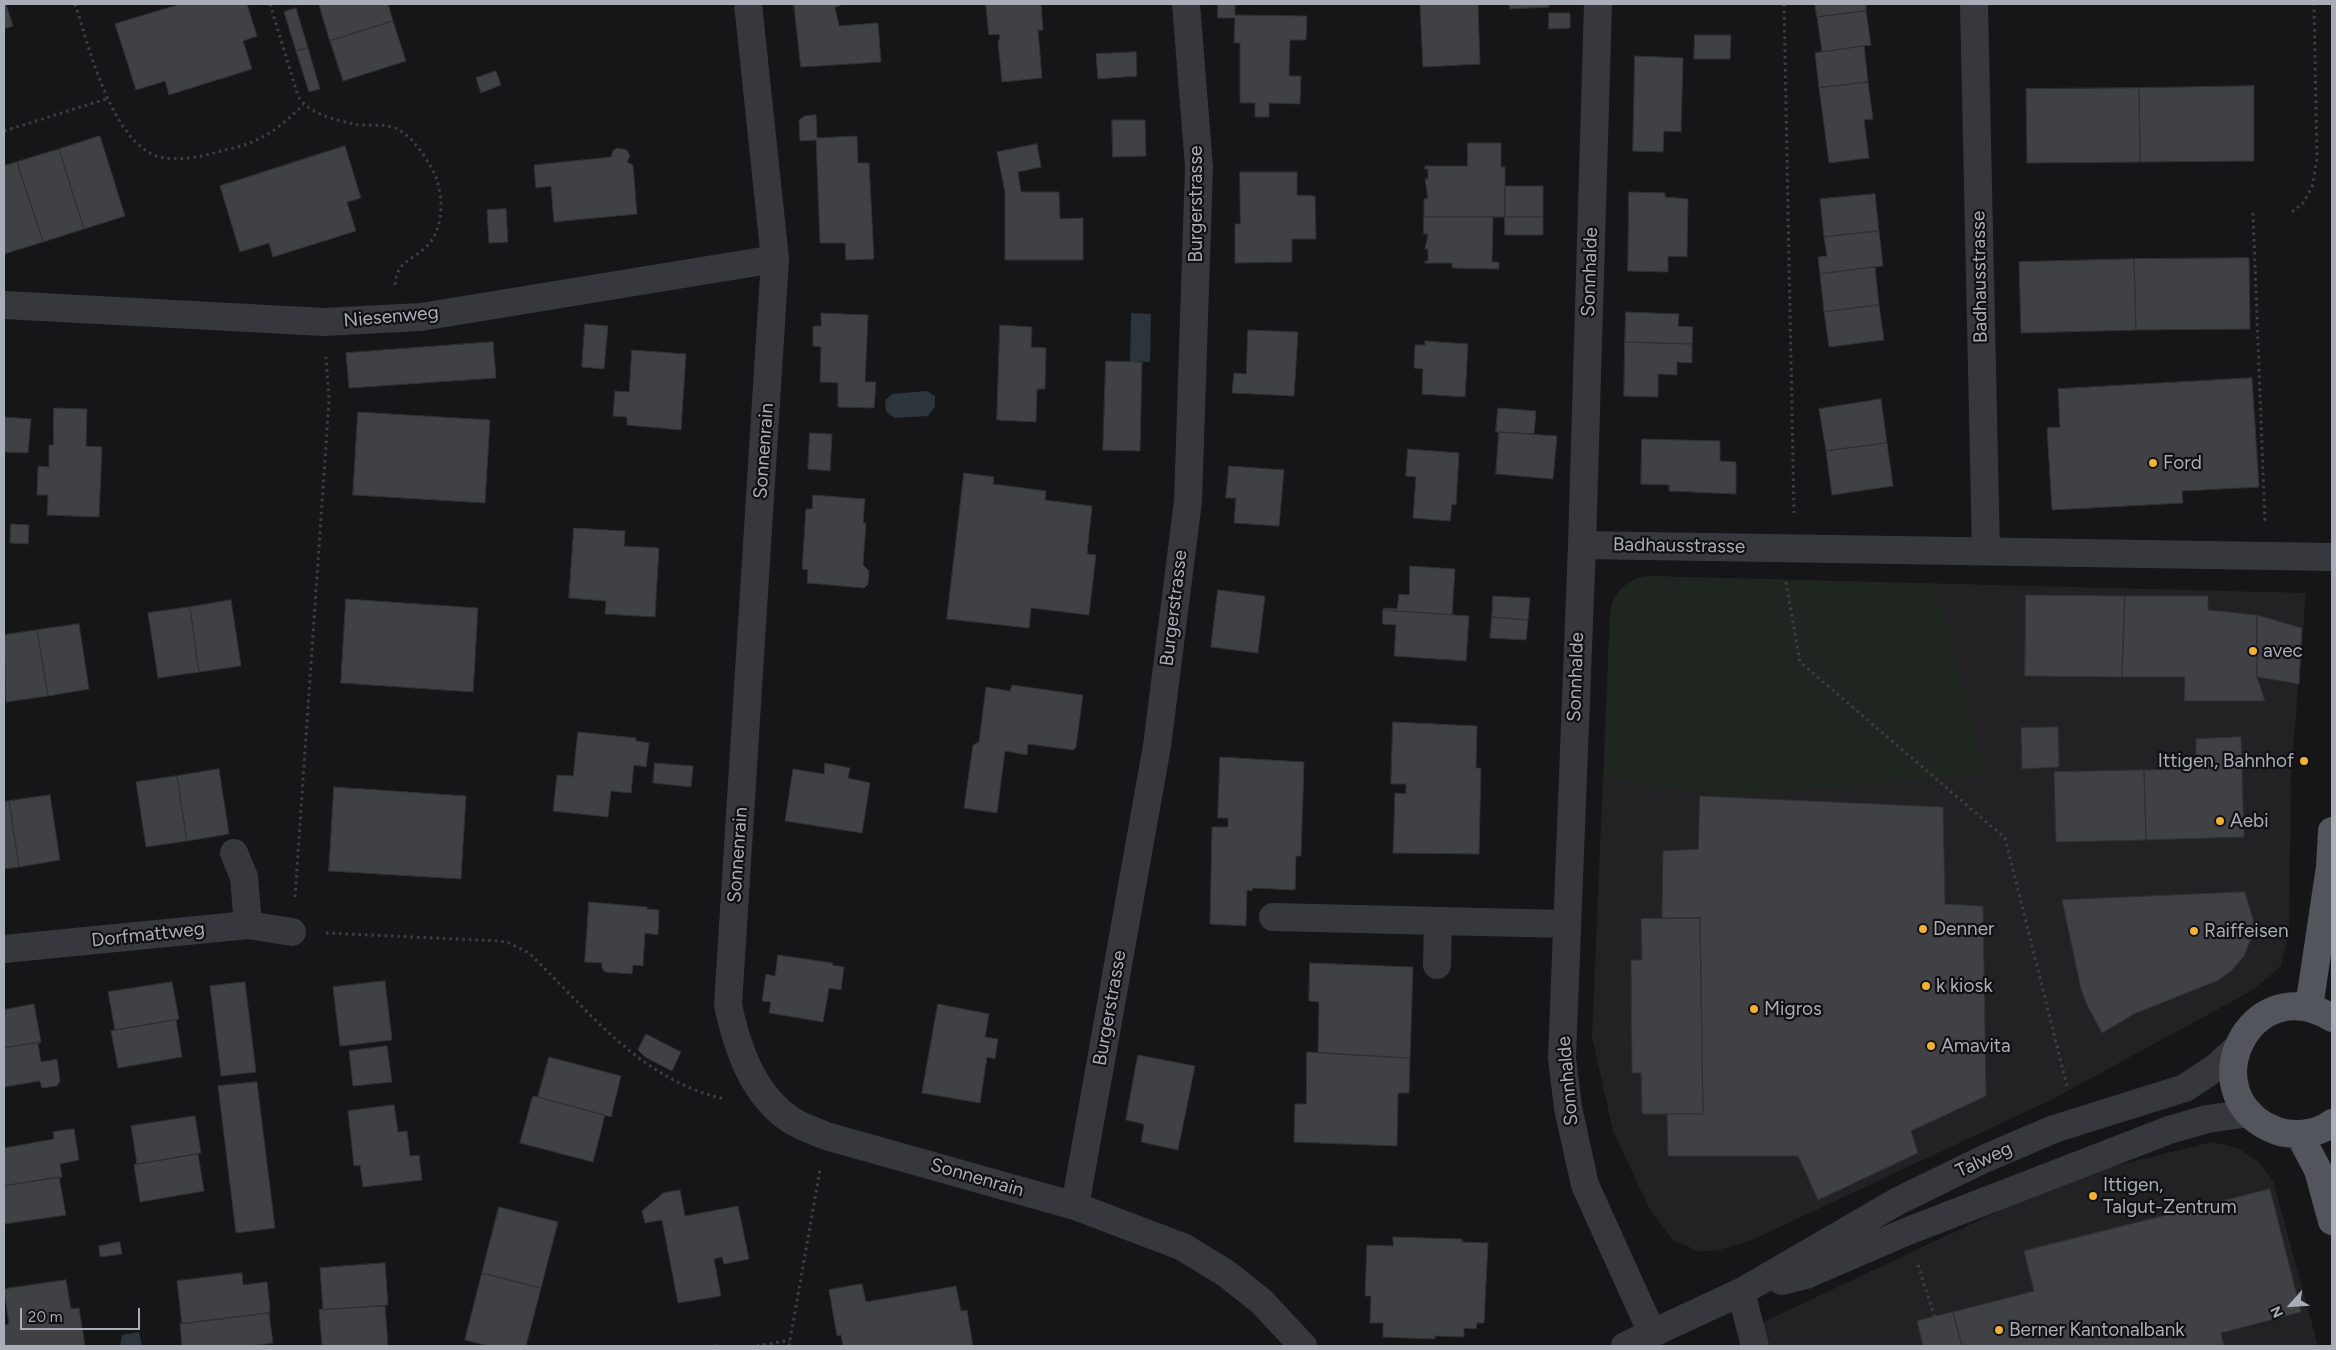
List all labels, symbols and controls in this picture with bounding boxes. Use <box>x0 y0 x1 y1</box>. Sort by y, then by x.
street label: Burgerstrasse <box>1185 146 1207 262</box>
street label: Badhausstrasse <box>1967 211 1993 343</box>
street label: Sonnhalde <box>1577 227 1603 317</box>
street label: Niesenweg <box>342 301 440 333</box>
street label: Sonnenrain <box>749 402 779 500</box>
place label: Ford <box>2163 452 2202 474</box>
marker: Ford <box>2147 457 2159 469</box>
street label: Badhausstrasse <box>1613 533 1745 559</box>
street label: Burgerstrasse <box>1156 549 1192 667</box>
street label: Sonnhalde <box>1563 632 1589 722</box>
place label: avec <box>2263 640 2303 662</box>
marker: avec <box>2247 645 2259 657</box>
place label: Ittigen, Bahnhof <box>2158 750 2294 772</box>
marker: Ittigen, Bahnhof <box>2298 755 2310 767</box>
street label: Sonnenrain <box>723 806 753 904</box>
place label: Aebi <box>2230 810 2269 832</box>
marker: Aebi <box>2214 815 2226 827</box>
street label: Dorfmattweg <box>90 918 206 952</box>
place label: Denner <box>1933 918 1994 940</box>
place label: Raiffeisen <box>2204 920 2289 942</box>
marker: Denner <box>1917 923 1929 935</box>
marker: Raiffeisen <box>2188 925 2200 937</box>
street label: Burgerstrasse <box>1089 949 1131 1067</box>
place label: k kiosk <box>1936 975 1993 997</box>
marker: k kiosk <box>1920 980 1932 992</box>
place label: Migros <box>1764 998 1822 1020</box>
marker: Migros <box>1748 1003 1760 1015</box>
street label: Sonnhalde <box>1553 1035 1583 1127</box>
place label: Amavita <box>1941 1035 2011 1057</box>
marker: Amavita <box>1925 1040 1937 1052</box>
street label: Talweg <box>1952 1137 2016 1183</box>
street label: Sonnenrain <box>928 1154 1026 1202</box>
place label: Ittigen, Talgut-Zentrum <box>2103 1174 2237 1218</box>
marker: Ittigen, Talgut-Zentrum <box>2087 1190 2099 1202</box>
north arrow <box>2266 1280 2316 1330</box>
scale bar <box>22 1298 142 1330</box>
text: N <box>2267 1303 2287 1320</box>
text: 20 m <box>28 1308 62 1326</box>
place label: Berner Kantonalbank <box>2009 1319 2184 1341</box>
marker: Berner Kantonalbank <box>1993 1324 2005 1336</box>

